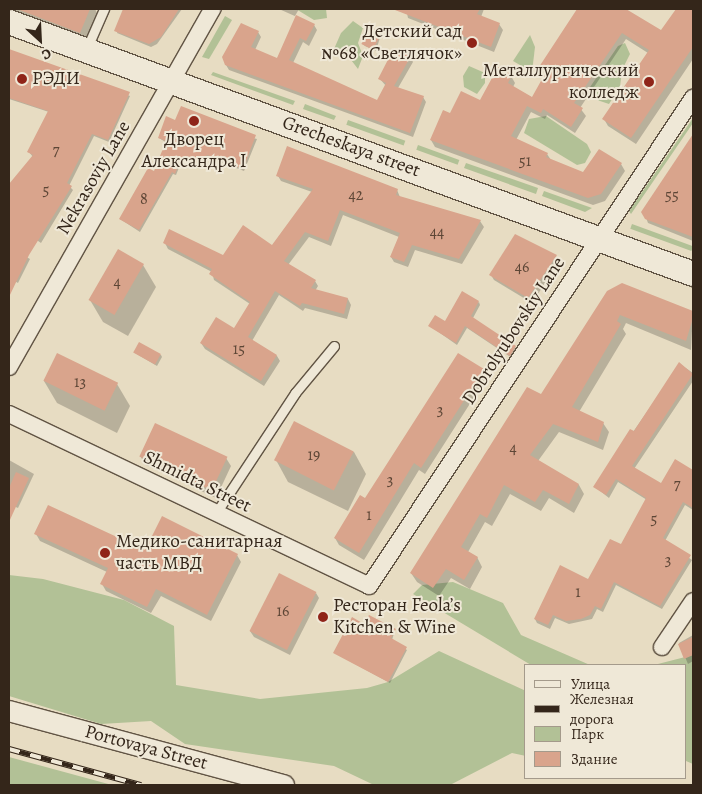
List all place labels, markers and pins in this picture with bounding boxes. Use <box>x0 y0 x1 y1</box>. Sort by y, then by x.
place label: Детский сад №68 «Светлячок» <box>321 21 462 65</box>
marker: Детский сад №68 «Светлячок» <box>466 37 478 49</box>
place label: Металлургический колледж <box>483 60 639 104</box>
place label: РЭДИ <box>32 68 80 90</box>
marker: РЭДИ <box>16 73 28 85</box>
marker: Металлургический колледж <box>643 76 655 88</box>
marker: Дворец Александра I <box>188 115 200 127</box>
place label: Дворец Александра I <box>141 129 247 173</box>
place label: Медико-санитарная часть МВД <box>116 531 282 575</box>
marker: Медико-санитарная часть МВД <box>98 546 112 560</box>
place label: Ресторан Feola’s Kitchen & Wine <box>333 595 461 639</box>
marker: Ресторан Feola’s Kitchen & Wine <box>317 611 329 623</box>

